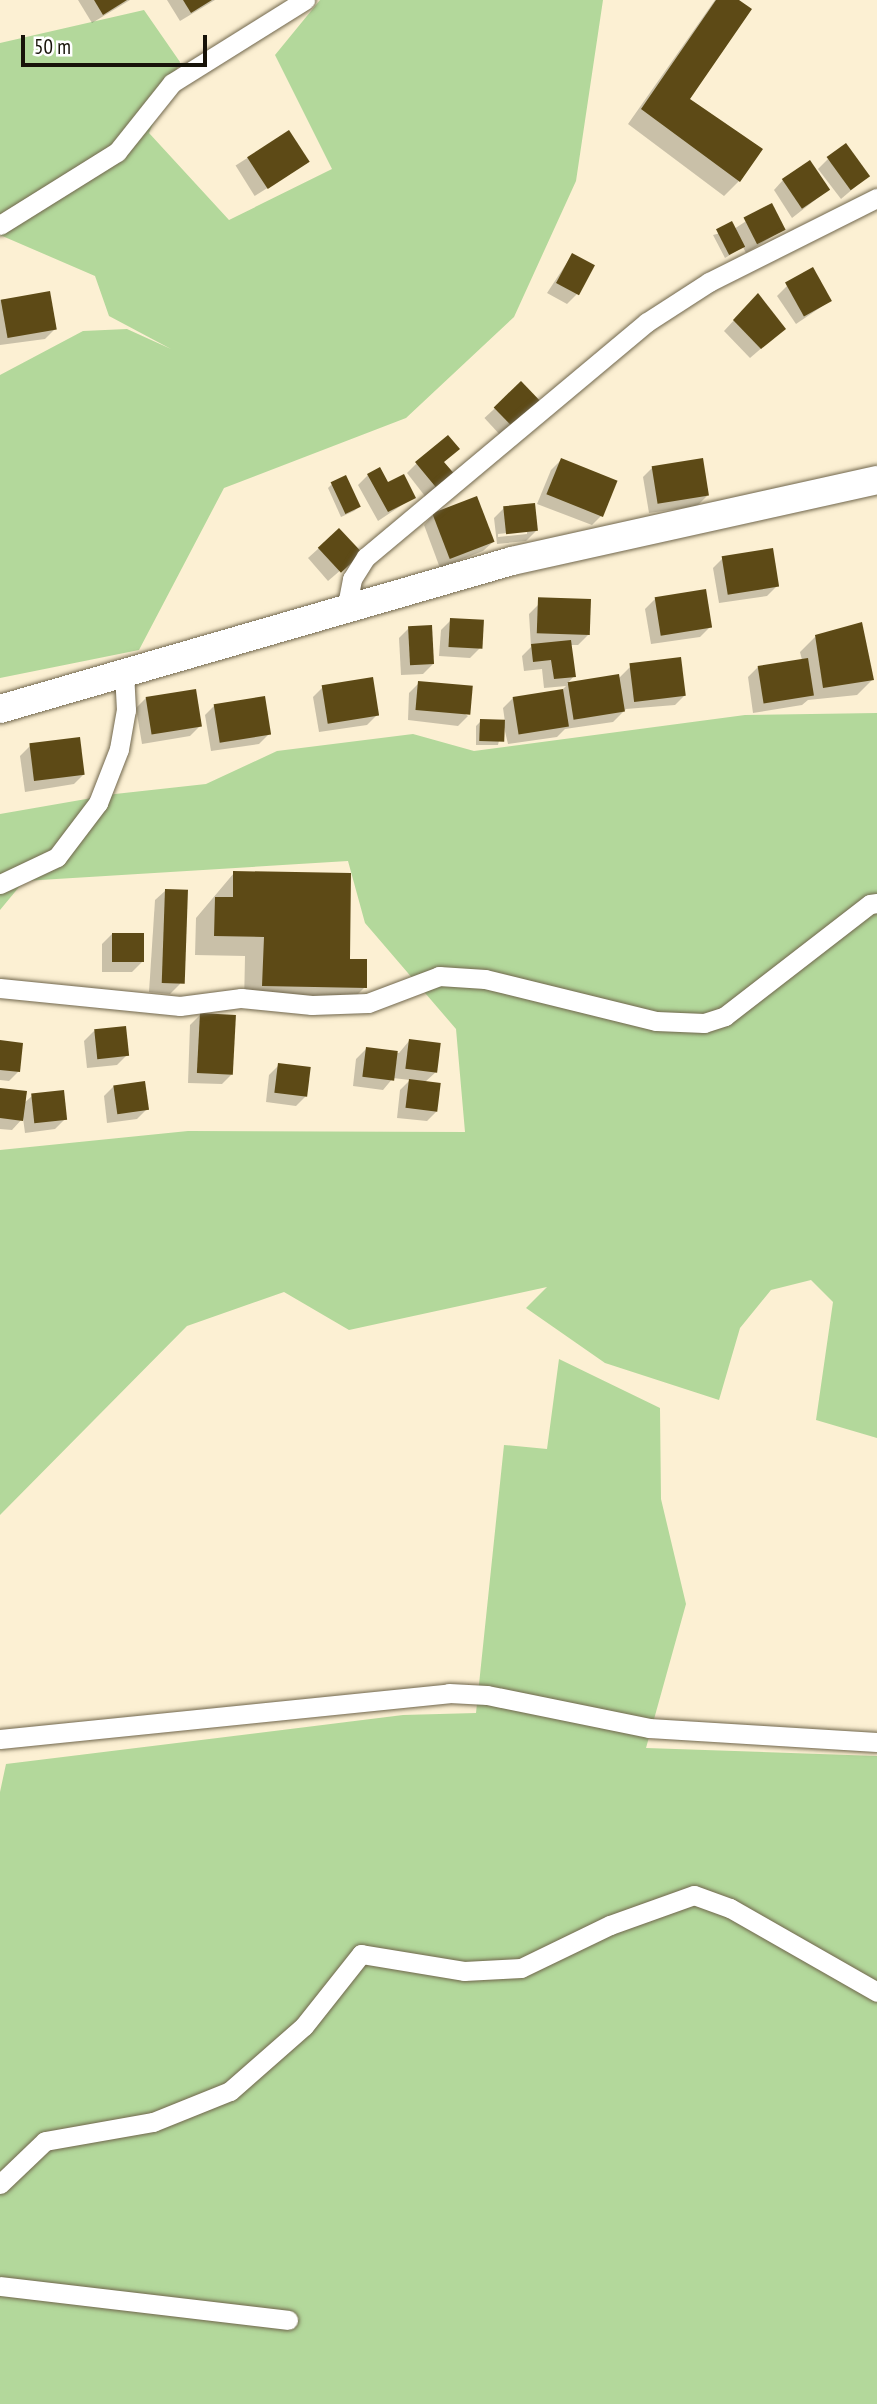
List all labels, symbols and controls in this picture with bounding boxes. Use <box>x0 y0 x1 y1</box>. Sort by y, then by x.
scale bar <box>24 21 210 65</box>
text: 50 m <box>34 33 71 60</box>

